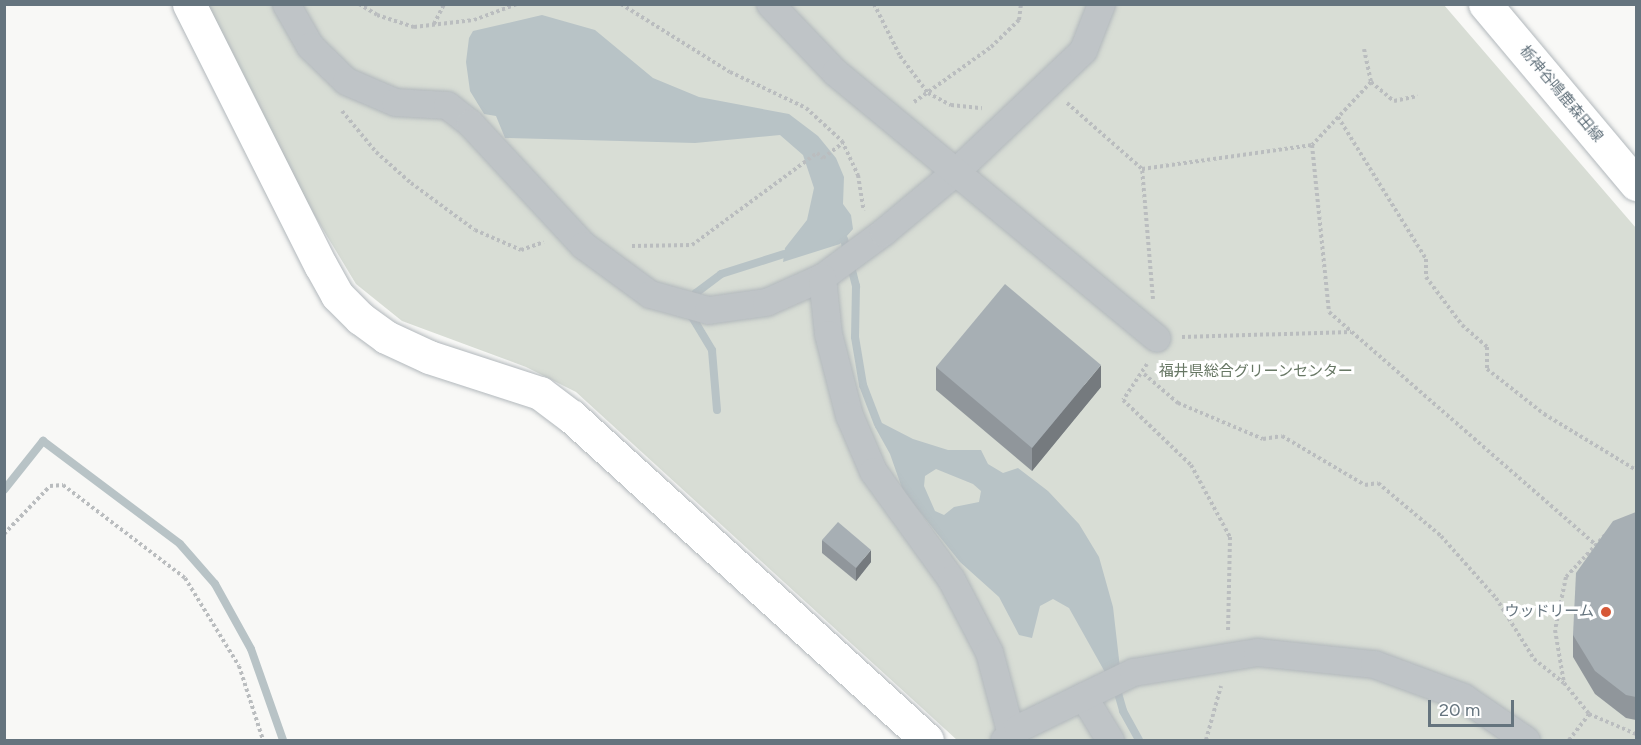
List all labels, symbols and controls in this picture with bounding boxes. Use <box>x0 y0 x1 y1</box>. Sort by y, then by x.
street label: 栃神谷鳴鹿森田線 <box>1516 42 1606 146</box>
park label: 福井県総合グリーンセンター <box>1159 363 1353 381</box>
place label: ウッドリーム <box>1504 603 1594 621</box>
marker: ウッドリーム <box>1599 605 1613 619</box>
scale bar <box>1431 688 1516 726</box>
text: 20 m <box>1439 699 1480 721</box>

